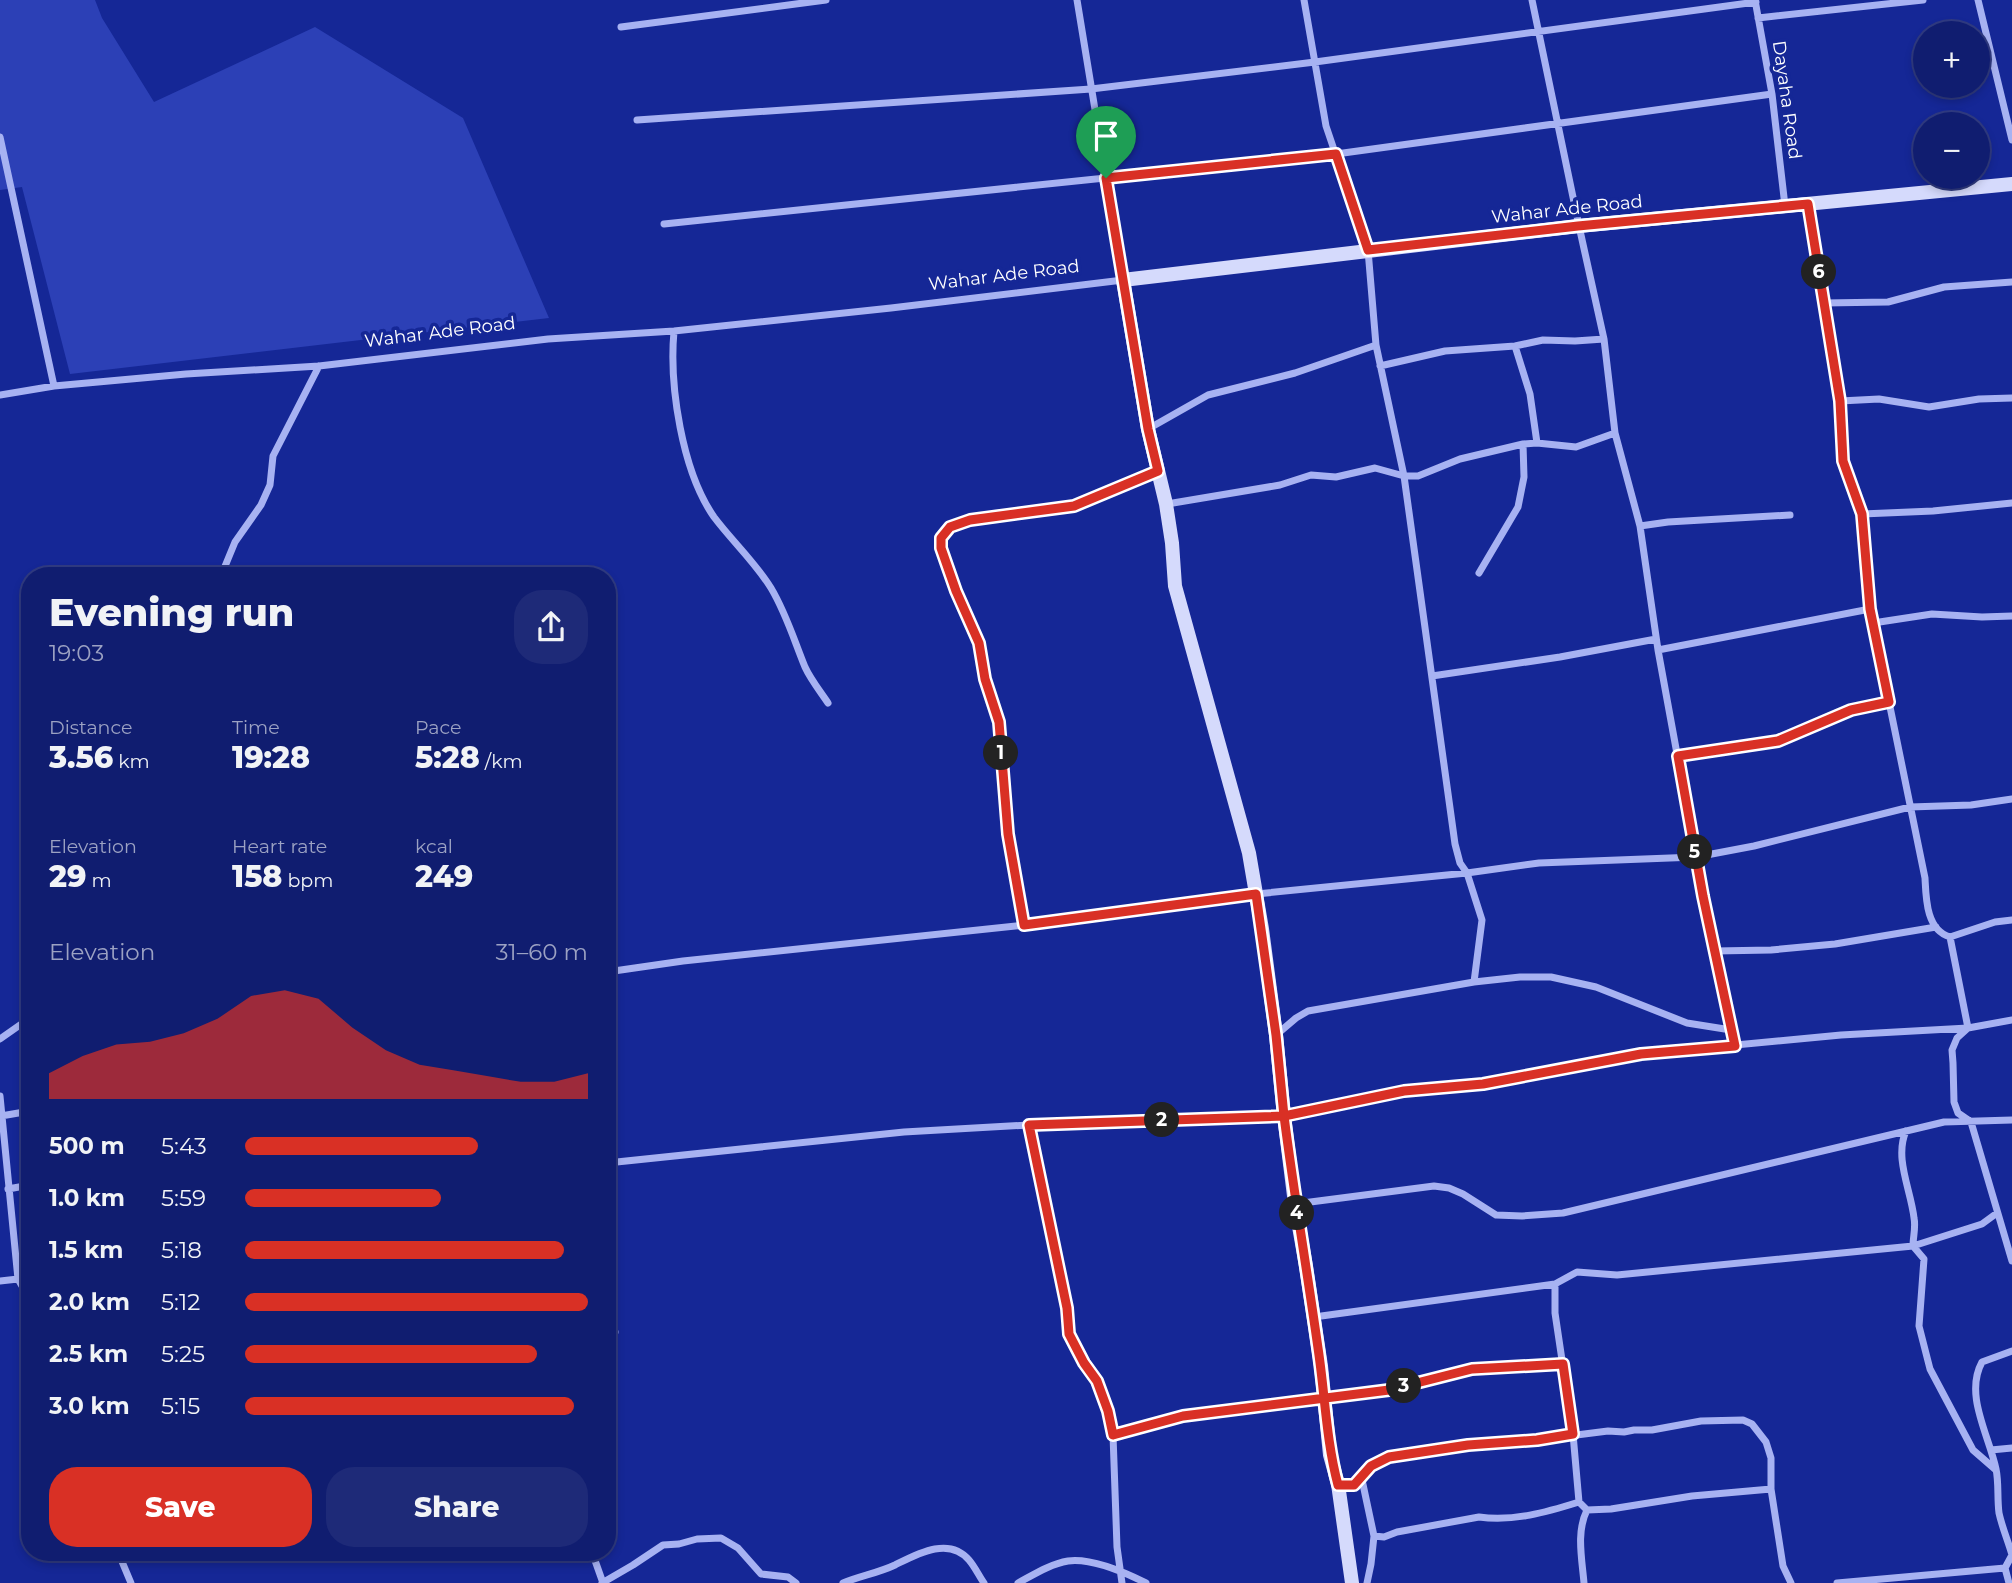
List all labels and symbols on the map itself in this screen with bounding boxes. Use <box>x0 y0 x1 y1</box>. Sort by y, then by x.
street label: Dayaha Road <box>1768 39 1806 161</box>
pin <box>1076 106 1136 178</box>
street label: Wahar Ade Road <box>1490 190 1644 228</box>
pin: 6 <box>1801 254 1836 290</box>
street label: Wahar Ade Road <box>927 255 1081 295</box>
street label: Wahar Ade Road <box>363 312 517 352</box>
pin: 1 <box>984 736 1018 770</box>
pin: 5 <box>1678 834 1712 870</box>
pin: 2 <box>1144 1102 1180 1138</box>
pin: 4 <box>1280 1196 1314 1230</box>
pin: 3 <box>1386 1368 1422 1404</box>

